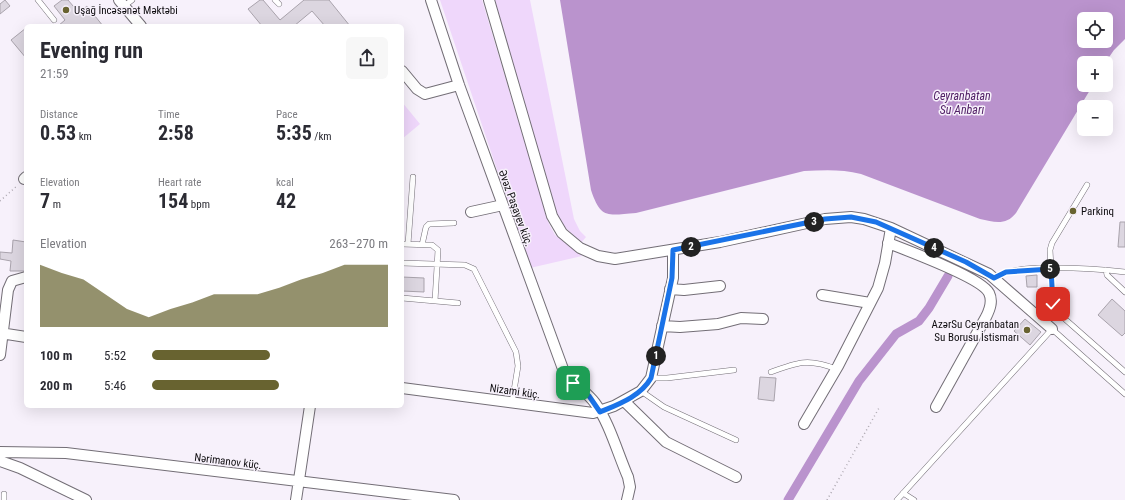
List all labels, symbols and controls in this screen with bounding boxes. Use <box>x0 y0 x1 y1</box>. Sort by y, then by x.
place label: Uşağ İncəsənət Məktəbi <box>74 4 178 17</box>
marker: Uşağ İncəsənət Məktəbi <box>61 5 71 15</box>
map controls <box>1077 12 1113 136</box>
button: locate <box>1077 12 1113 48</box>
button: share <box>346 37 388 79</box>
text: Evening run <box>40 38 143 63</box>
button: + <box>1077 56 1113 92</box>
text: 21:59 <box>40 66 69 81</box>
water label: Ceyranbatan Su Anbarı <box>933 89 991 117</box>
button: − <box>1077 100 1113 136</box>
text: Distance <box>40 108 78 121</box>
text: Time <box>158 108 180 121</box>
text: Pace <box>276 108 298 121</box>
text: 0.53 <box>40 121 76 145</box>
text: 2:58 <box>158 121 194 145</box>
text: 5:35 <box>276 121 312 145</box>
text: km <box>76 130 92 143</box>
text: /km <box>312 130 332 143</box>
street label: Əvəz Paşayev küç. <box>496 168 535 248</box>
text: Elevation <box>40 176 80 189</box>
text: Heart rate <box>158 176 201 189</box>
text: kcal <box>276 176 294 189</box>
text: 7 <box>40 189 50 213</box>
text: 154 <box>158 189 188 213</box>
text: 42 <box>276 189 296 213</box>
text: m <box>50 198 61 211</box>
text: bpm <box>188 198 210 211</box>
place label: Parkinq <box>1081 205 1114 218</box>
marker: Parkinq <box>1068 206 1078 216</box>
pin: 3 <box>804 212 824 232</box>
text: 3 <box>811 215 817 228</box>
text: Elevation <box>40 236 87 251</box>
text: 263–270 m <box>329 236 388 251</box>
pin: 2 <box>681 237 701 257</box>
pin: 4 <box>924 238 944 258</box>
text: 2 <box>688 240 694 253</box>
text: 4 <box>931 241 937 254</box>
pin: 5 <box>1040 259 1060 279</box>
text: 5 <box>1047 262 1053 275</box>
pin <box>1036 287 1070 321</box>
icon: check <box>1042 293 1064 315</box>
place label: AzərSu Ceyranbatan Su Borusu İstismarı <box>932 318 1019 344</box>
marker: AzərSu Ceyranbatan Su Borusu İstismarı <box>1022 325 1032 335</box>
pin: 1 <box>646 346 666 366</box>
text: 100 m <box>40 348 72 363</box>
text: 5:52 <box>104 348 126 363</box>
text: 1 <box>653 349 659 362</box>
pin <box>556 366 590 400</box>
icon: arrive <box>562 372 584 394</box>
text: 200 m <box>40 378 72 393</box>
text: 5:46 <box>104 378 126 393</box>
street label: Nizami küç. <box>489 382 541 401</box>
street label: Nərimanov küç. <box>194 451 262 472</box>

